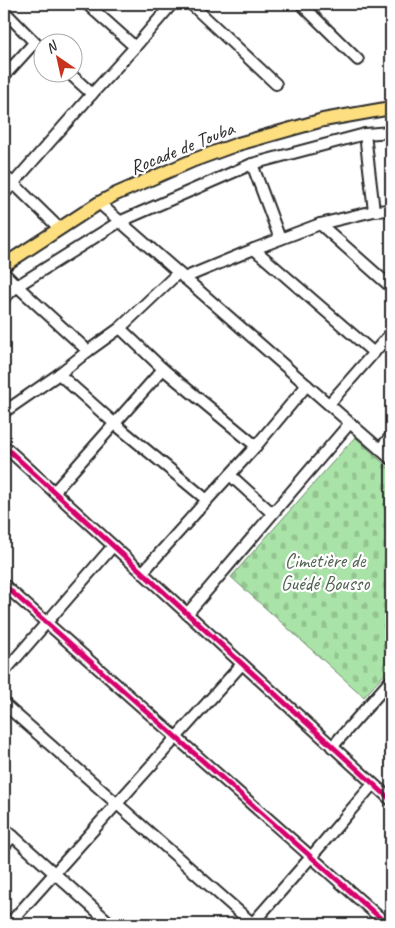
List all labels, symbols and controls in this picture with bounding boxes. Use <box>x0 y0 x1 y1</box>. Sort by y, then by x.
north arrow <box>32 32 82 82</box>
text: N <box>43 37 61 57</box>
street label: Rocade de Touba <box>126 115 239 180</box>
park label: Cimetière de Guédé Bousso <box>281 548 370 596</box>

